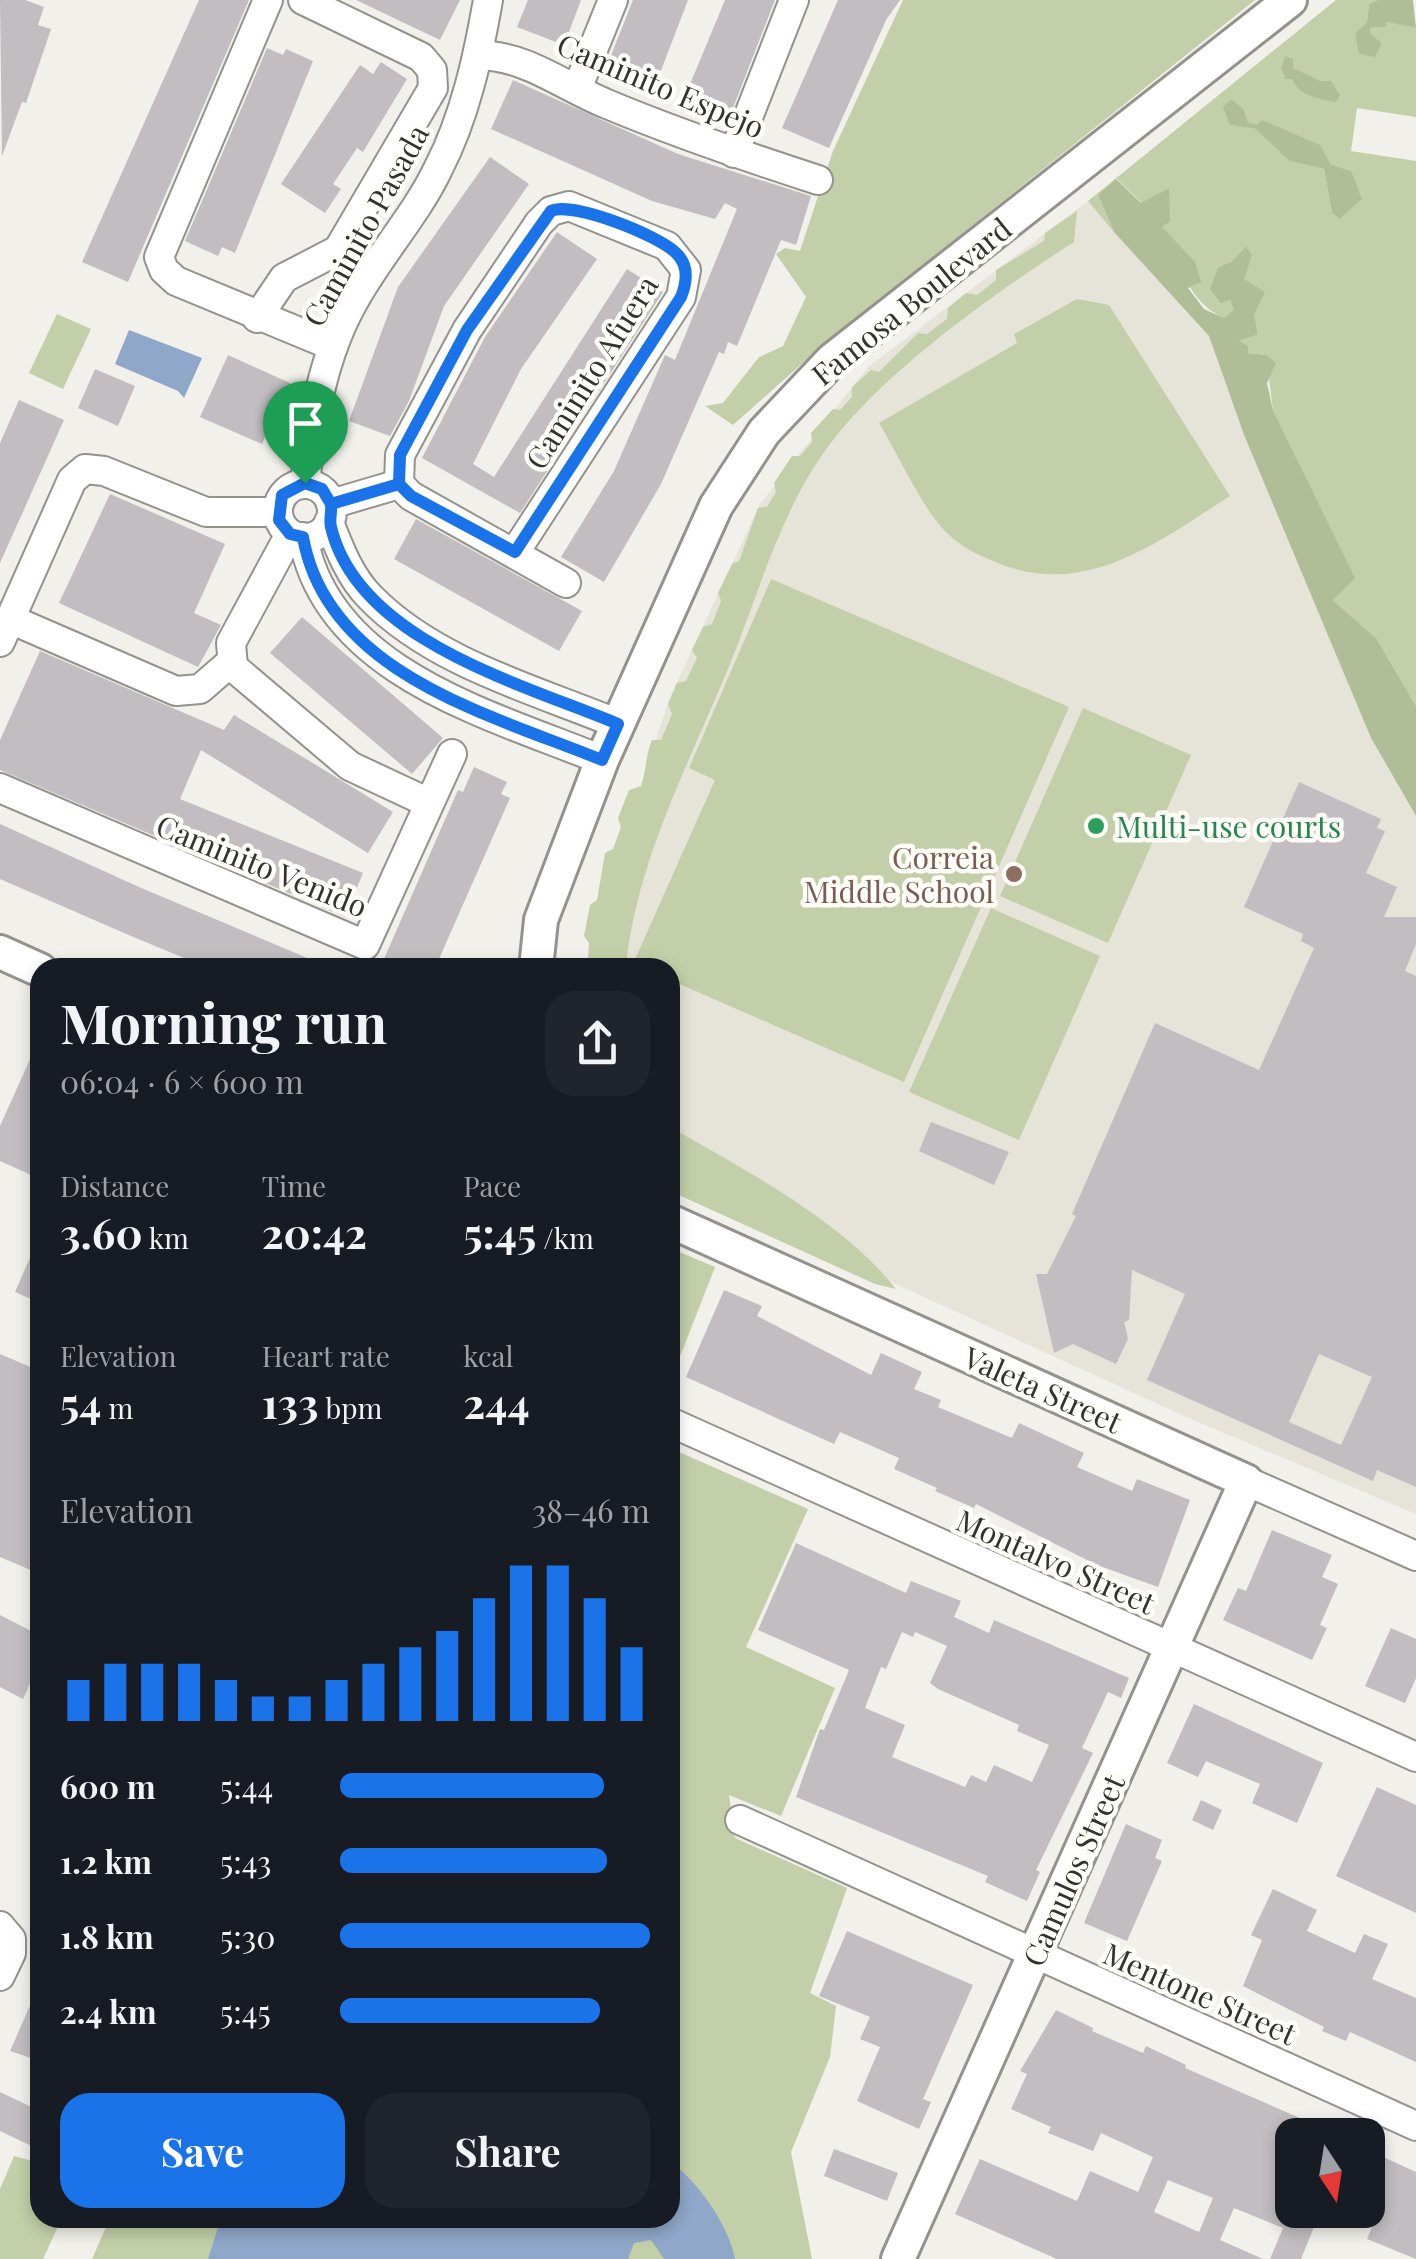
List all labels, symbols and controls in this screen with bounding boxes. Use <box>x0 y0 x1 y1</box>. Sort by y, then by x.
street label: Caminito Espejo <box>551 23 771 147</box>
street label: Caminito Pasada <box>293 117 437 333</box>
street label: Famosa Boulevard <box>803 208 1019 394</box>
street label: Caminito Afuera <box>515 268 667 476</box>
pin <box>263 381 348 484</box>
icon: arrive <box>278 396 333 451</box>
street label: Caminito Venido <box>151 804 373 926</box>
place label: Multi-use courts <box>1116 806 1341 846</box>
marker: Multi-use courts <box>1085 815 1107 837</box>
place label: Correia Middle School <box>804 837 994 911</box>
marker: Correia Middle School <box>1003 863 1025 885</box>
text: Morning run <box>60 984 387 1058</box>
button: share <box>545 991 650 1096</box>
text: 06:04 · 6 × 600 m <box>60 1059 304 1102</box>
text: Distance <box>60 1167 169 1204</box>
text: Time <box>262 1167 326 1204</box>
text: Pace <box>463 1167 521 1204</box>
text: 3.60 <box>60 1204 143 1260</box>
text: 20:42 <box>262 1204 367 1260</box>
text: 5:45 <box>463 1204 536 1260</box>
text: km <box>143 1219 189 1256</box>
text: /km <box>536 1219 594 1256</box>
street label: Valeta Street <box>957 1336 1129 1442</box>
text: Elevation <box>60 1337 176 1374</box>
text: Heart rate <box>262 1337 390 1374</box>
text: kcal <box>463 1337 514 1374</box>
text: 54 <box>60 1374 101 1430</box>
text: 133 <box>262 1374 318 1430</box>
text: 244 <box>463 1374 530 1430</box>
text: m <box>101 1389 133 1426</box>
text: bpm <box>318 1389 382 1426</box>
text: Elevation <box>60 1488 193 1531</box>
text: 38–46 m <box>532 1488 650 1531</box>
street label: Montalvo Street <box>951 1499 1162 1623</box>
text: 600 m <box>60 1764 156 1807</box>
text: 5:44 <box>220 1764 273 1807</box>
street label: Camulos Street <box>1013 1768 1133 1972</box>
text: 1.2 km <box>60 1839 152 1882</box>
text: 5:43 <box>220 1839 271 1882</box>
text: 1.8 km <box>60 1914 154 1957</box>
text: 5:30 <box>220 1914 275 1957</box>
street label: Mentone Street <box>1097 1933 1303 2053</box>
text: 2.4 km <box>60 1989 157 2032</box>
text: 5:45 <box>220 1989 271 2032</box>
button: Save <box>60 2093 345 2208</box>
button: Share <box>365 2093 650 2208</box>
north arrow <box>1275 2118 1385 2228</box>
map controls <box>1275 2118 1385 2228</box>

